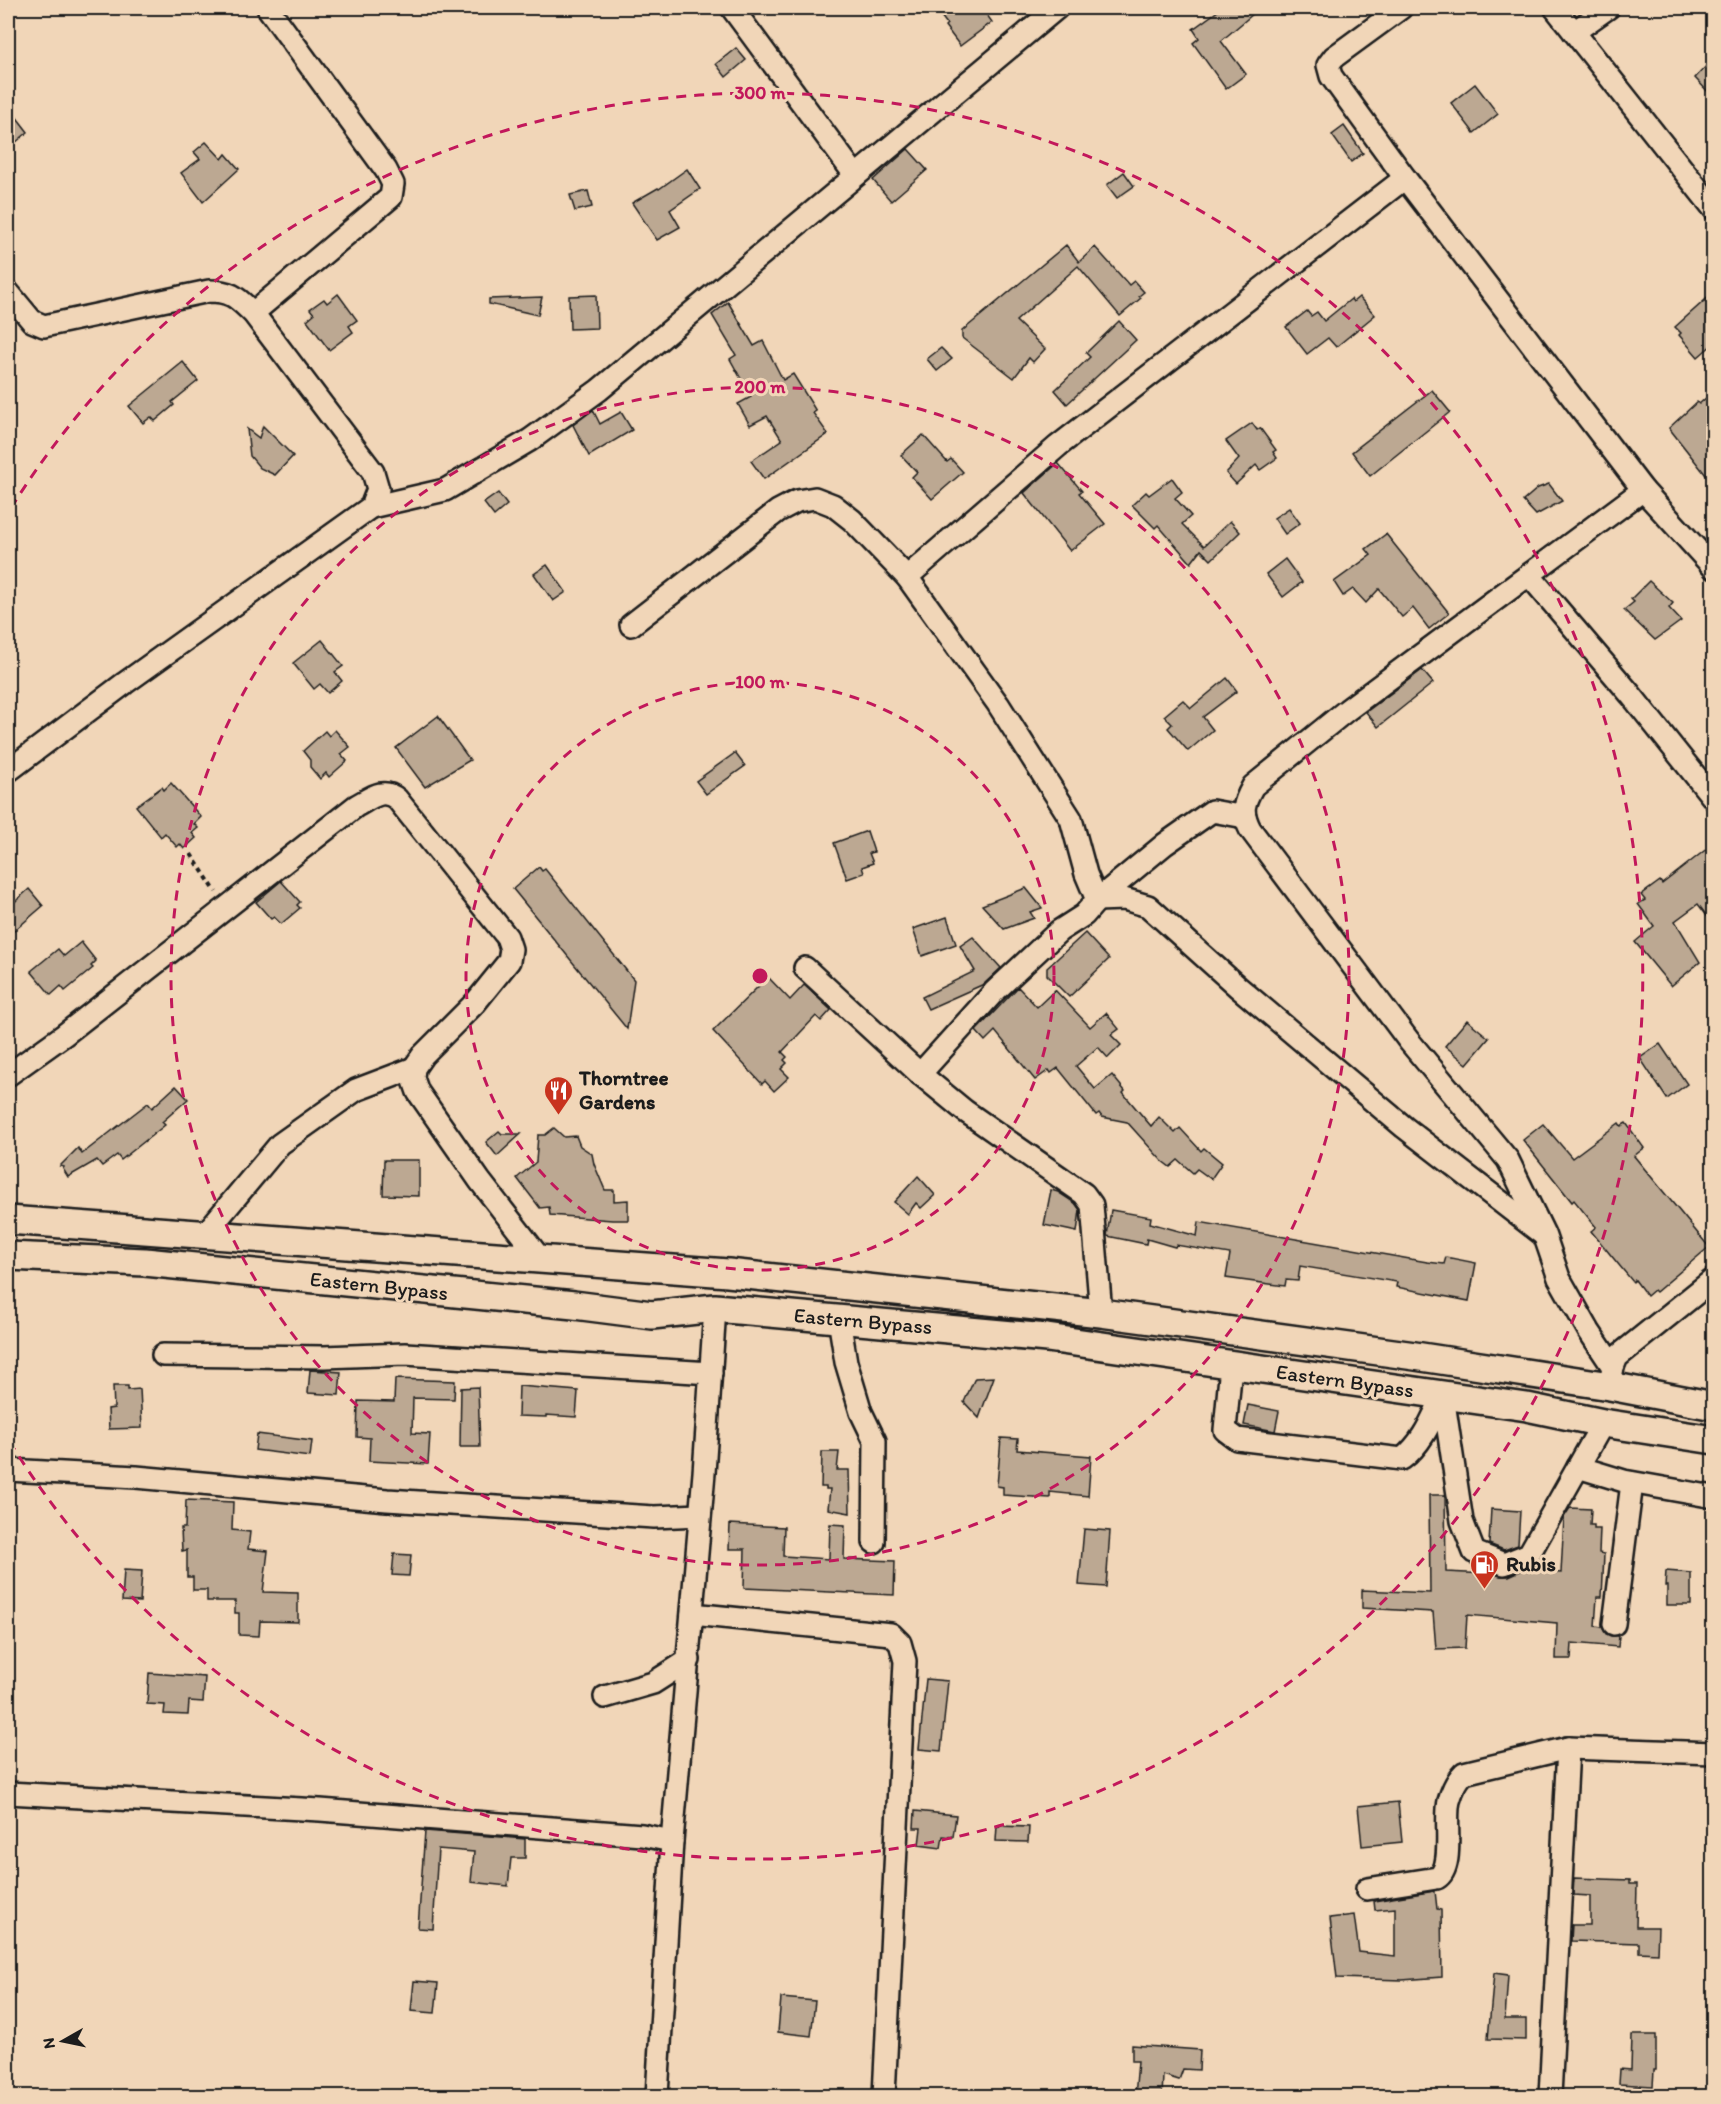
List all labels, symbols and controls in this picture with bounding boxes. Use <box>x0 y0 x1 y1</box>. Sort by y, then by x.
text: 300 m <box>734 82 786 104</box>
text: 200 m <box>735 376 786 398</box>
text: 100 m <box>735 671 786 693</box>
centre of rings <box>750 966 770 986</box>
place label: Thorntree Gardens <box>578 1065 669 1114</box>
restaurant icon: Thorntree Gardens <box>542 1074 574 1116</box>
street label: Eastern Bypass <box>309 1266 449 1305</box>
street label: Eastern Bypass <box>793 1302 933 1339</box>
street label: Eastern Bypass <box>1275 1358 1416 1403</box>
fuel station icon: Rubis <box>1469 1548 1501 1590</box>
place label: Rubis <box>1506 1551 1556 1576</box>
north arrow <box>33 2011 93 2071</box>
text: N <box>38 2036 59 2050</box>

